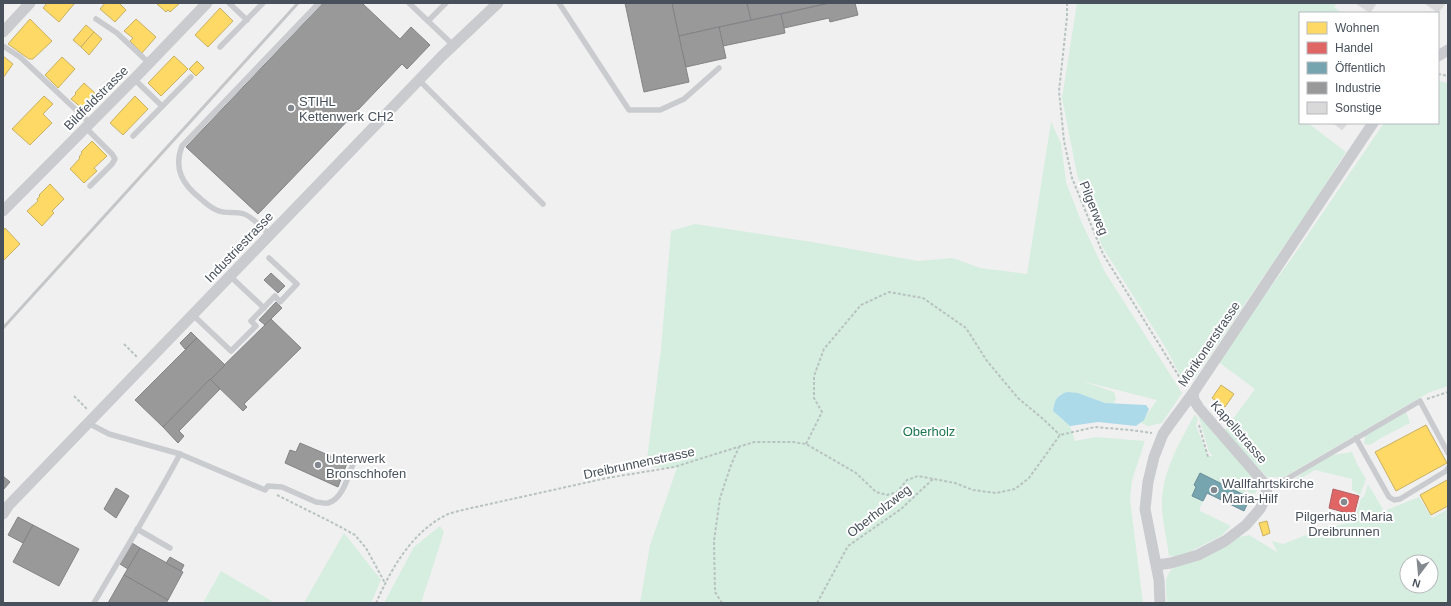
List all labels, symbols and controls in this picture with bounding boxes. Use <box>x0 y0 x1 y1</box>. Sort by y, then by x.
legend <box>1299 12 1439 124</box>
text: Wohnen <box>1335 21 1379 35</box>
text: Handel <box>1335 41 1373 55</box>
text: Öffentlich <box>1335 61 1385 75</box>
street label: Bildfeldstrasse <box>61 63 131 133</box>
text: Industrie <box>1335 81 1381 95</box>
place label: STIHL Kettenwerk CH2 <box>299 94 394 124</box>
text: Sonstige <box>1335 101 1382 115</box>
marker: STIHL Kettenwerk CH2 <box>286 103 296 113</box>
street label: Pilgerweg <box>1076 179 1112 237</box>
street label: Industriestrasse <box>202 209 276 285</box>
street label: Mörikonerstrasse <box>1175 298 1243 390</box>
street label: Kapellstrasse <box>1208 398 1270 466</box>
park label: Oberholz <box>903 424 955 439</box>
street label: Dreibrunnenstrasse <box>582 444 696 482</box>
place label: Unterwerk Bronschhofen <box>326 451 406 481</box>
marker: Unterwerk Bronschhofen <box>313 460 323 470</box>
place label: Wallfahrtskirche Maria-Hilf <box>1222 476 1314 506</box>
street label: Oberholzweg <box>844 482 914 540</box>
marker: Wallfahrtskirche Maria-Hilf <box>1209 485 1219 495</box>
marker: Pilgerhaus Maria Dreibrunnen <box>1339 497 1349 507</box>
place label: Pilgerhaus Maria Dreibrunnen <box>1295 509 1394 539</box>
north arrow <box>1399 554 1439 594</box>
text: N <box>1411 577 1422 590</box>

